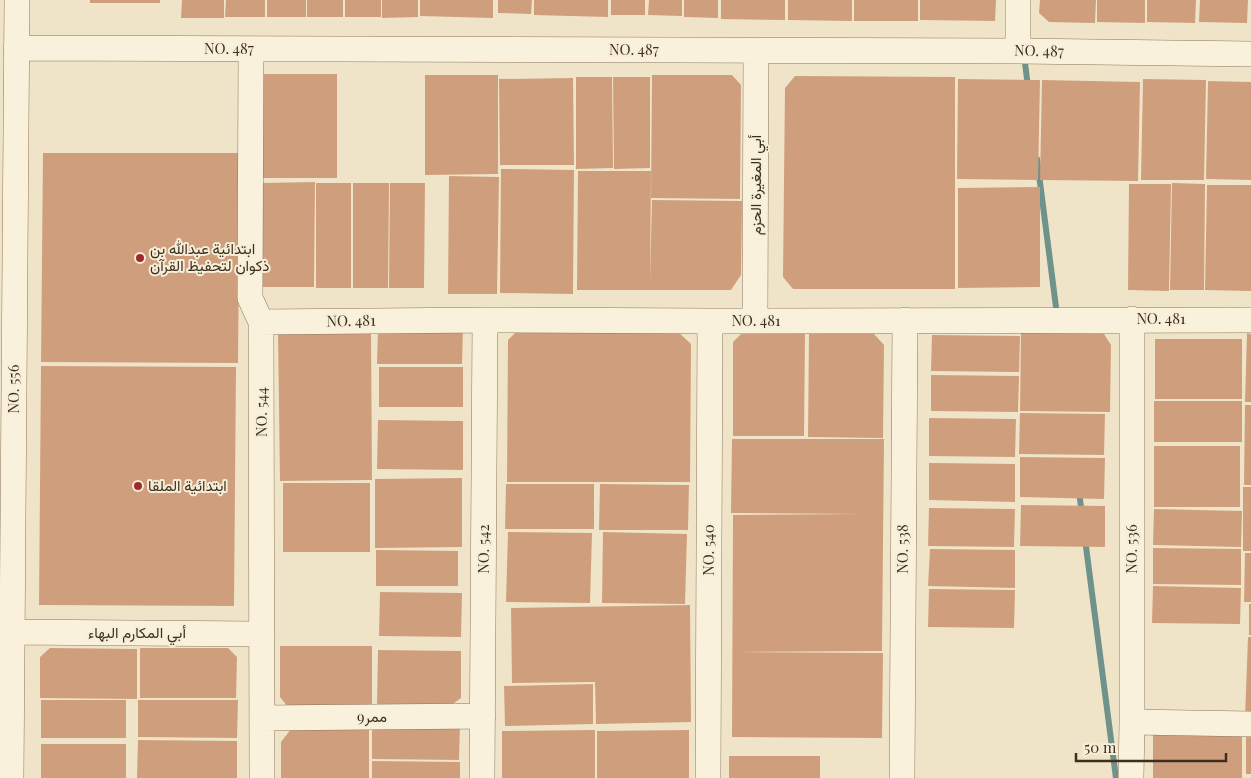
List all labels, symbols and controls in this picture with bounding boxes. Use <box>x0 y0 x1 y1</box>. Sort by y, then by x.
street label: NO. 487 <box>204 38 254 58</box>
street label: NO. 487 <box>609 39 659 59</box>
street label: NO. 487 <box>1014 40 1064 60</box>
street label: أبي المغيرة الحزم <box>745 134 769 235</box>
place label: ابتدائية عبدالله بن ذكوان لتحفيظ القرآن <box>150 238 269 275</box>
marker: ابتدائية عبدالله بن ذكوان لتحفيظ القرآن <box>134 252 146 264</box>
street label: NO. 481 <box>1136 308 1186 328</box>
street label: NO. 481 <box>326 310 376 330</box>
street label: NO. 481 <box>731 310 781 330</box>
street label: NO. 556 <box>3 364 23 414</box>
street label: NO. 544 <box>251 387 271 437</box>
place label: ابتدائية الملقا <box>148 475 227 495</box>
marker: ابتدائية الملقا <box>132 480 144 492</box>
street label: NO. 542 <box>473 524 493 574</box>
street label: NO. 540 <box>698 524 718 576</box>
street label: NO. 538 <box>892 524 912 574</box>
street label: NO. 536 <box>1121 524 1141 574</box>
street label: أبي المكارم البهاء <box>88 622 186 646</box>
street label: ممر9 <box>357 706 387 726</box>
scale bar <box>1076 730 1226 762</box>
text: 50 m <box>1084 737 1117 757</box>

